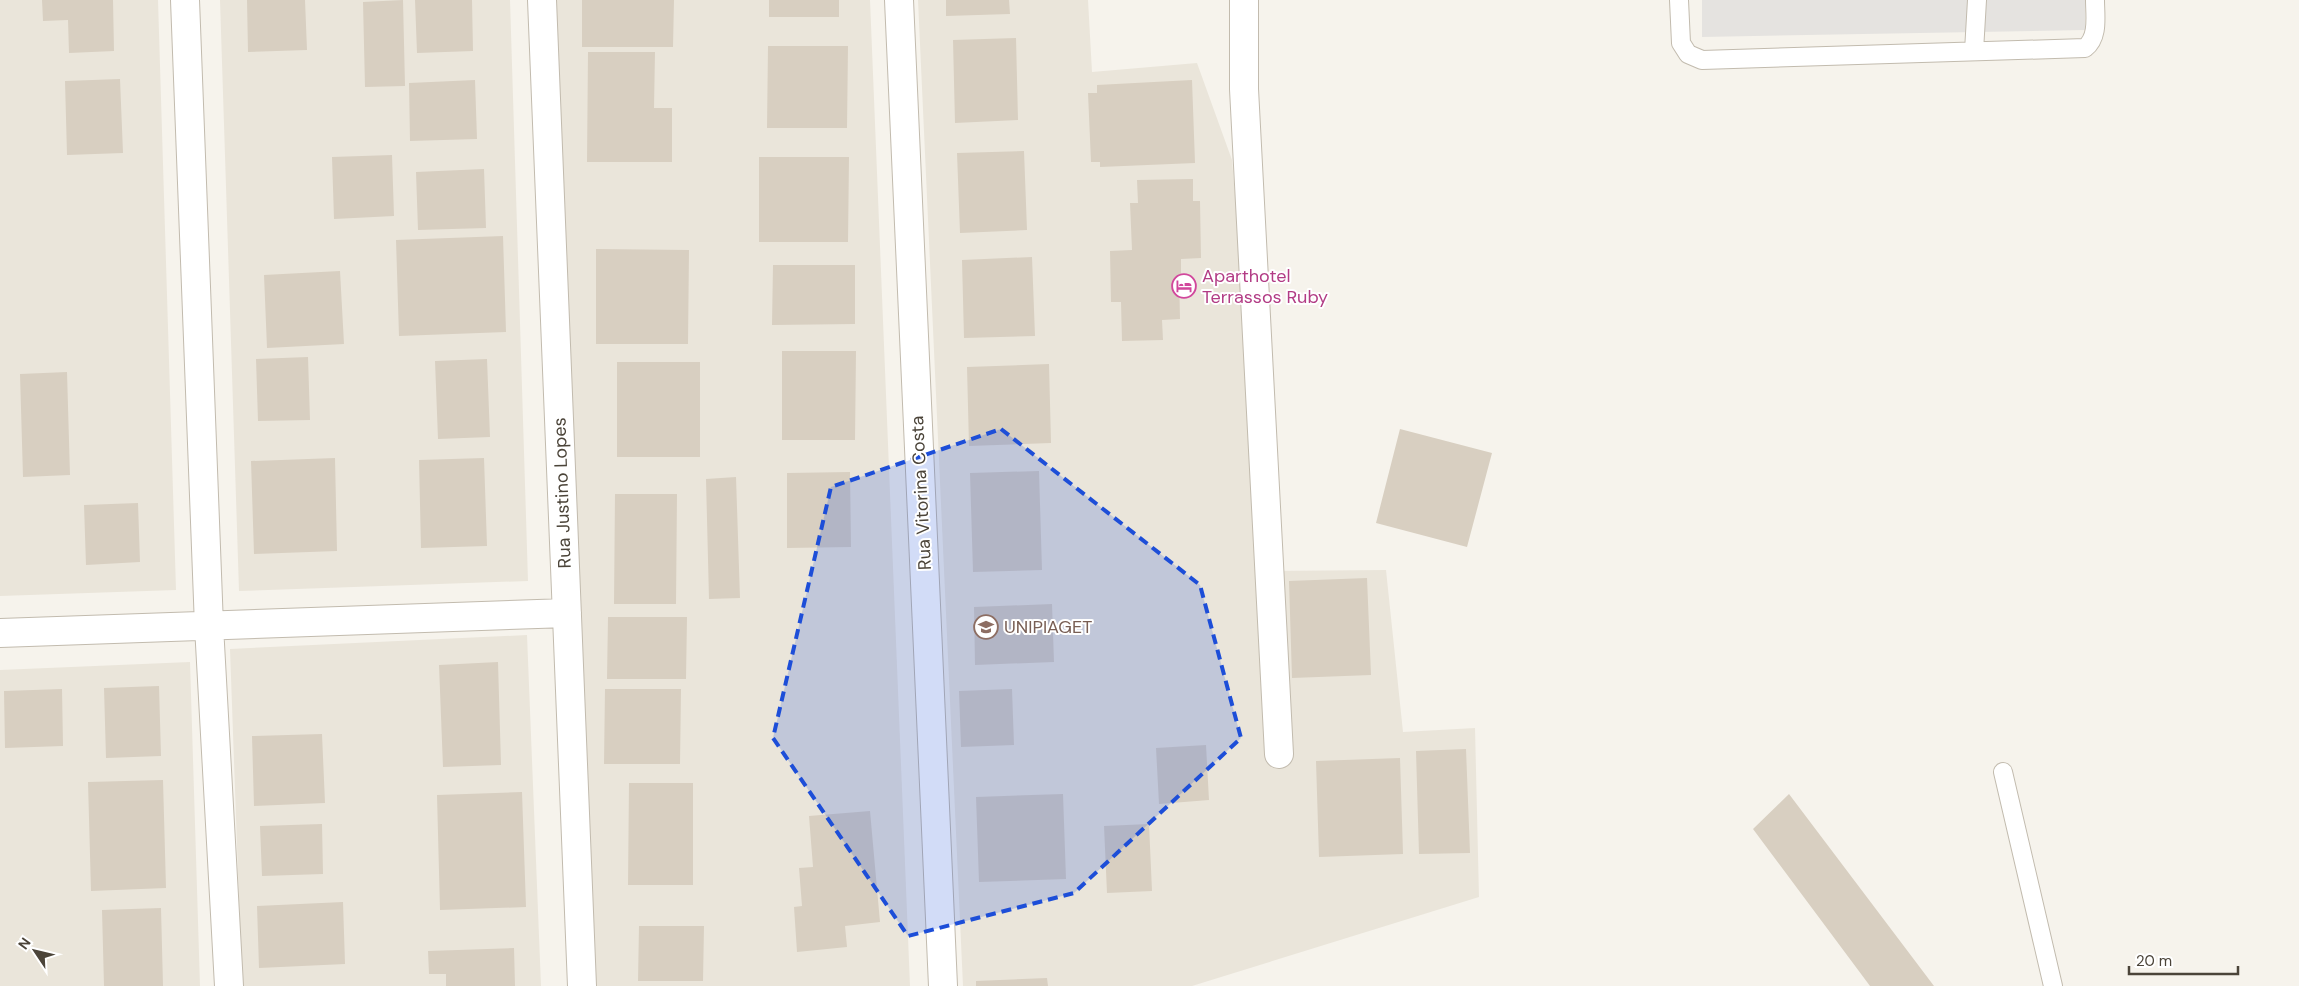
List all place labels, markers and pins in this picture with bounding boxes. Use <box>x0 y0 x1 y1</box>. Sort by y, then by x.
place label: Aparthotel Terrassos Ruby <box>1202 264 1328 309</box>
hotel icon: Aparthotel Terrassos Ruby <box>1171 273 1197 299</box>
school or university icon: UNIPIAGET <box>973 614 999 640</box>
place label: UNIPIAGET <box>1004 615 1092 639</box>

